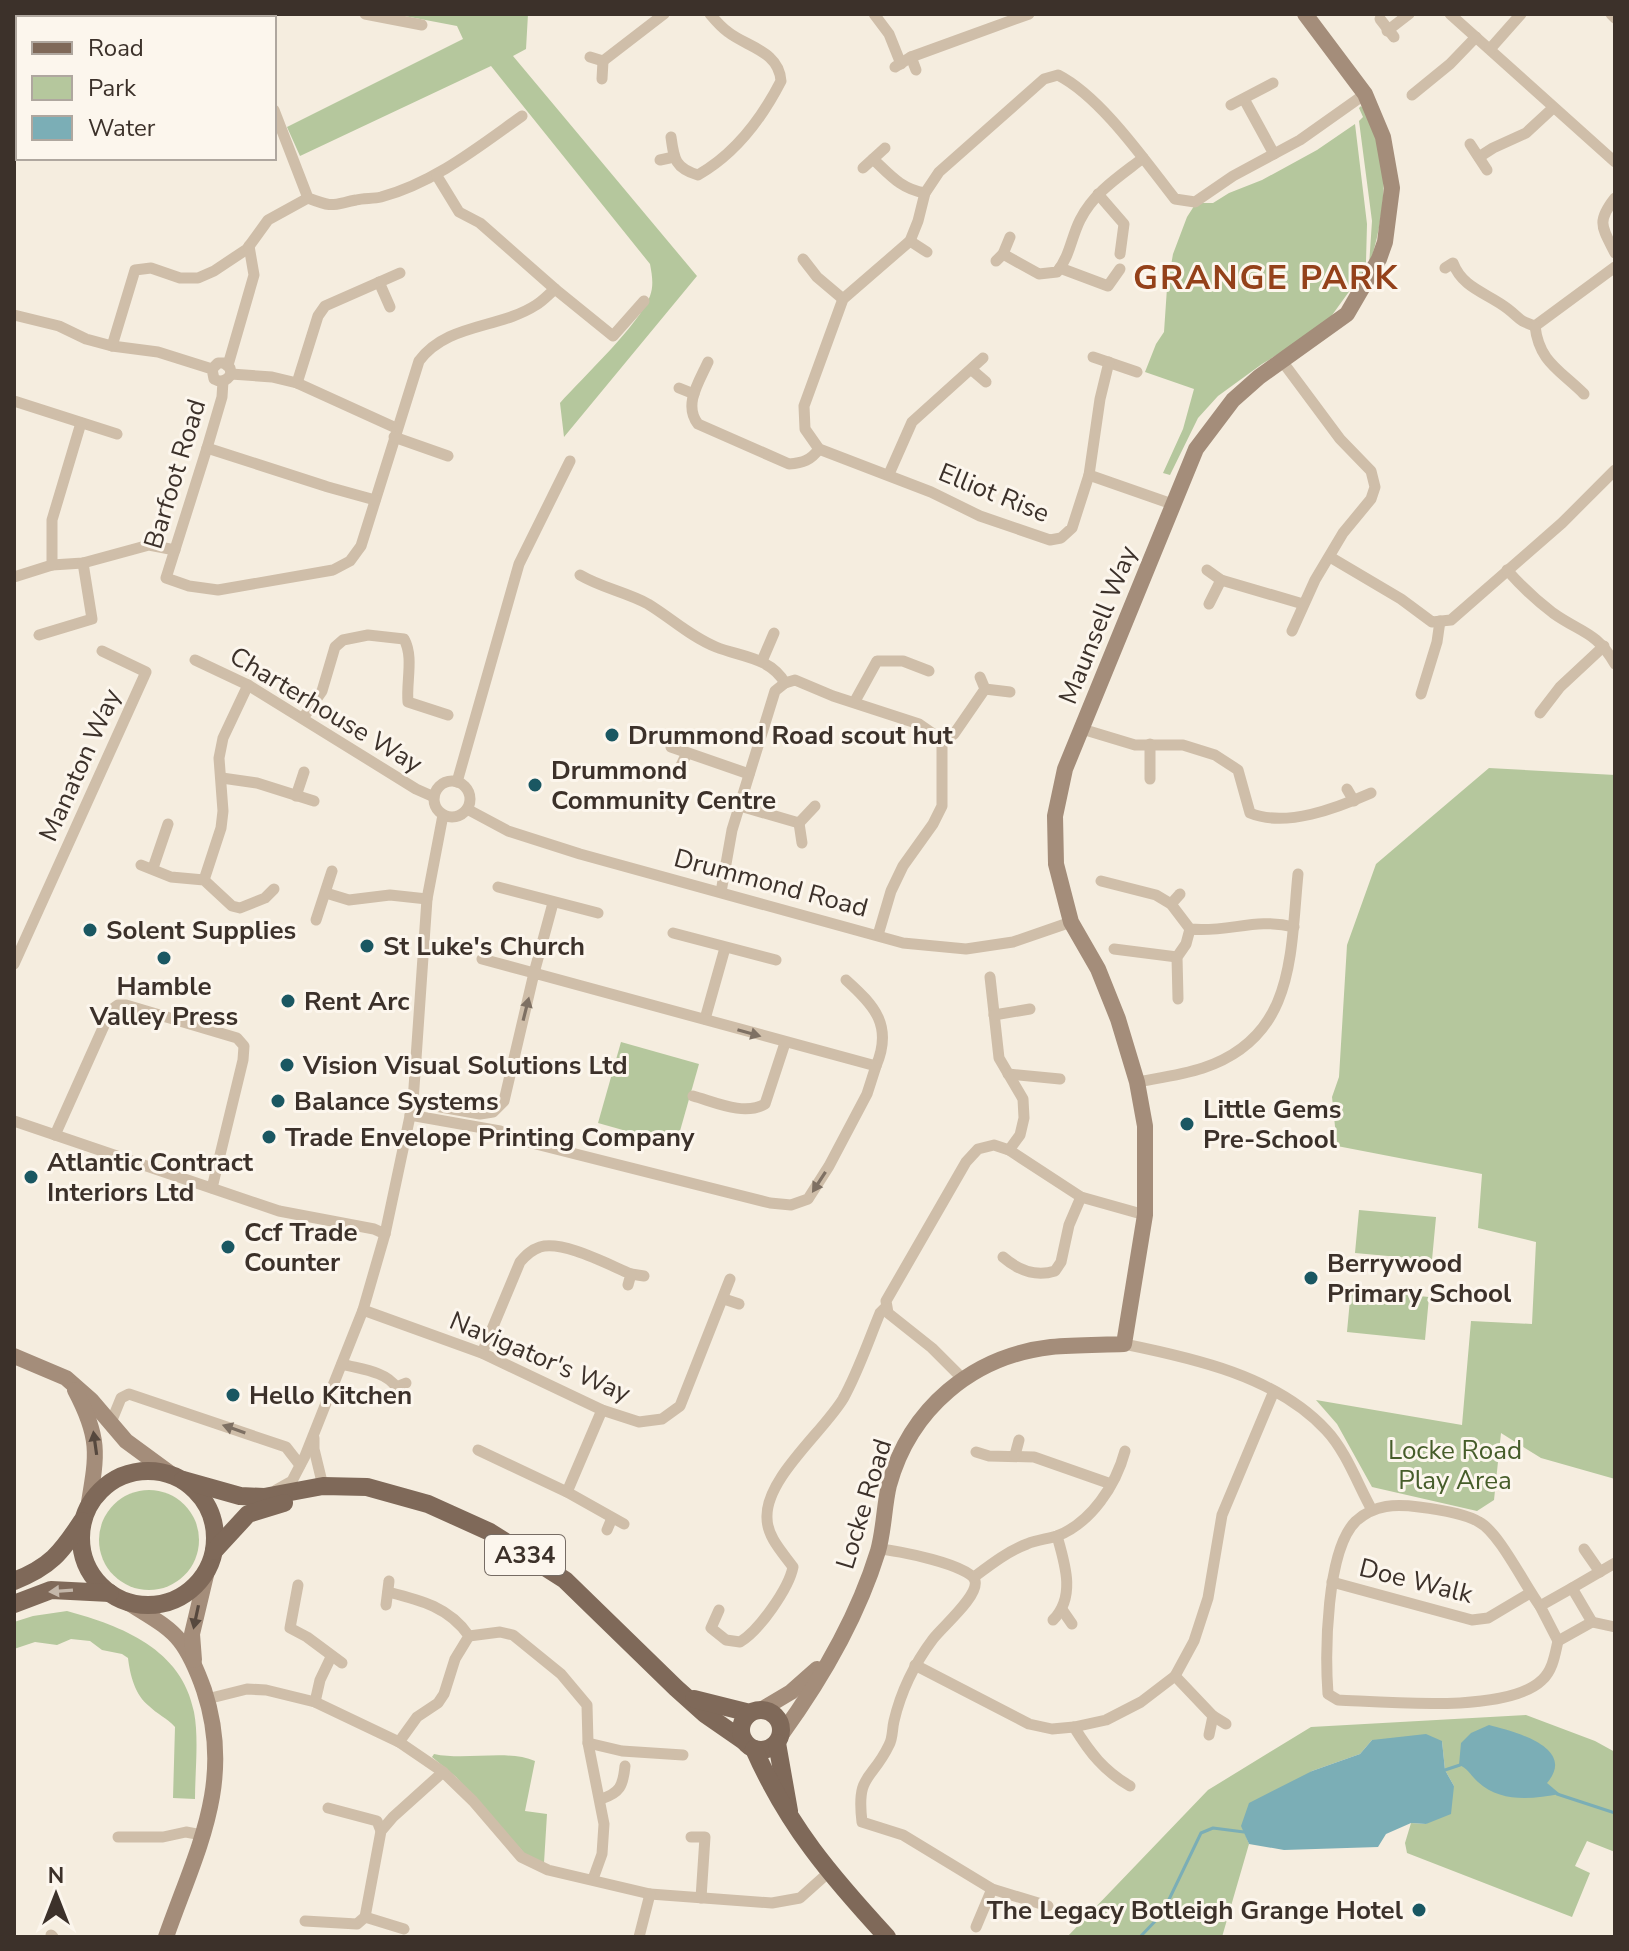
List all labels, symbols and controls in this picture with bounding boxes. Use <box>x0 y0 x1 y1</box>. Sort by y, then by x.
legend <box>16 16 276 160</box>
text: Road <box>88 32 144 64</box>
text: Park <box>88 72 137 104</box>
text: Water <box>88 112 156 144</box>
district label: GRANGE PARK <box>1133 255 1399 301</box>
street label: Barfoot Road <box>136 395 214 553</box>
street label: Elliot Rise <box>933 455 1055 531</box>
street label: Maunsell Way <box>1050 540 1146 709</box>
street label: Charterhouse Way <box>223 639 429 782</box>
street label: Manaton Way <box>31 683 130 847</box>
place label: Drummond Road scout hut <box>628 718 954 753</box>
marker: Drummond Road scout hut <box>603 726 621 744</box>
place label: Drummond Community Centre <box>551 753 776 818</box>
marker: Drummond Community Centre <box>526 776 544 794</box>
street label: Drummond Road <box>670 840 872 926</box>
place label: Solent Supplies <box>106 913 296 948</box>
marker: Solent Supplies <box>81 921 99 939</box>
place label: St Luke's Church <box>383 929 585 964</box>
marker: St Luke's Church <box>358 937 376 955</box>
marker: Hamble Valley Press <box>155 949 173 967</box>
place label: Hamble Valley Press <box>89 969 238 1034</box>
place label: Rent Arc <box>304 984 409 1019</box>
marker: Rent Arc <box>279 992 297 1010</box>
one-way arrow <box>520 997 532 1022</box>
one-way arrow <box>738 1027 762 1040</box>
place label: Vision Visual Solutions Ltd <box>302 1048 628 1083</box>
marker: Vision Visual Solutions Ltd <box>278 1056 296 1074</box>
place label: Balance Systems <box>294 1084 499 1119</box>
marker: Balance Systems <box>269 1092 287 1110</box>
place label: Little Gems Pre-School <box>1203 1092 1341 1157</box>
marker: Little Gems Pre-School <box>1178 1115 1196 1133</box>
place label: Trade Envelope Printing Company <box>285 1120 695 1155</box>
marker: Trade Envelope Printing Company <box>260 1128 278 1146</box>
place label: Atlantic Contract Interiors Ltd <box>47 1145 254 1210</box>
marker: Atlantic Contract Interiors Ltd <box>22 1168 40 1186</box>
one-way arrow <box>811 1171 826 1192</box>
place label: Ccf Trade Counter <box>244 1215 358 1280</box>
marker: Ccf Trade Counter <box>219 1238 237 1256</box>
place label: Berrywood Primary School <box>1327 1246 1512 1311</box>
marker: Berrywood Primary School <box>1302 1269 1320 1287</box>
street label: Navigator's Way <box>444 1303 636 1411</box>
place label: Hello Kitchen <box>249 1378 412 1413</box>
marker: Hello Kitchen <box>224 1386 242 1404</box>
one-way arrow <box>221 1423 245 1435</box>
one-way arrow <box>88 1430 101 1455</box>
park label: Locke Road Play Area <box>1388 1433 1522 1498</box>
street label: Locke Road <box>828 1435 900 1573</box>
road number: A334 <box>485 1535 565 1575</box>
street label: Doe Walk <box>1356 1550 1477 1612</box>
one-way arrow <box>48 1584 73 1597</box>
one-way arrow <box>189 1604 202 1629</box>
north arrow <box>16 1855 96 1935</box>
text: N <box>48 1861 64 1891</box>
place label: The Legacy Botleigh Grange Hotel <box>987 1893 1404 1928</box>
marker: The Legacy Botleigh Grange Hotel <box>1410 1901 1428 1919</box>

